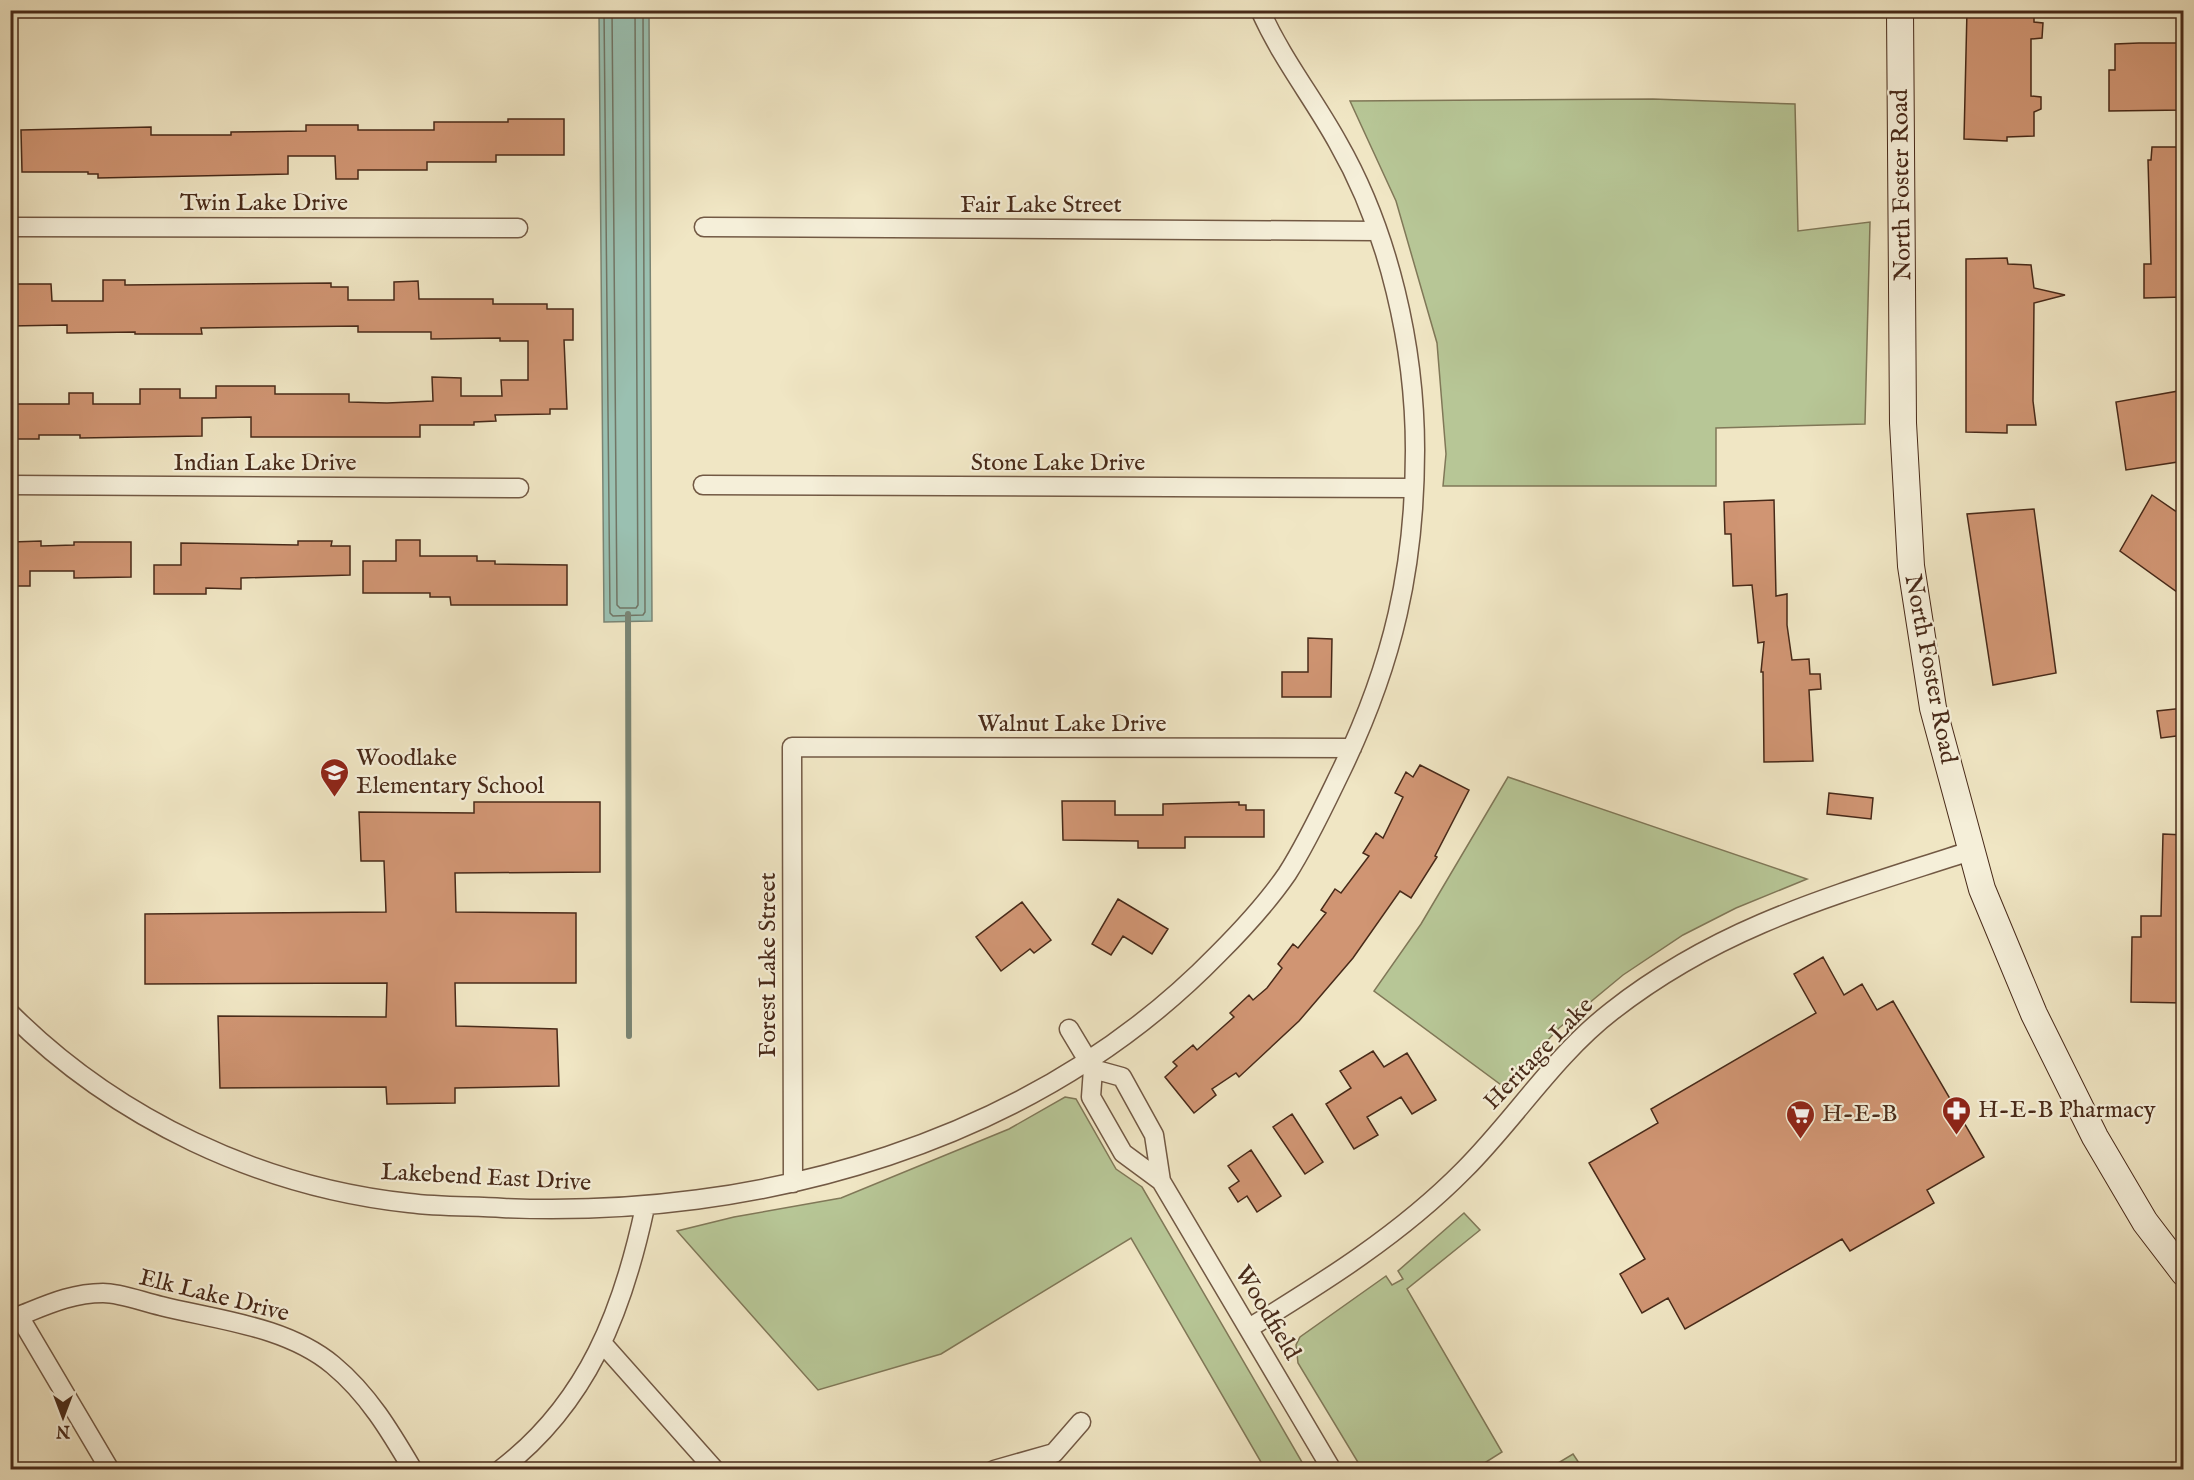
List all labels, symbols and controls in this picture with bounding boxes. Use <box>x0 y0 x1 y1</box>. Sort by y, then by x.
street label: North Foster Road <box>1885 89 1919 281</box>
street label: Twin Lake Drive <box>180 188 348 219</box>
street label: Fair Lake Street <box>960 190 1122 221</box>
street label: Indian Lake Drive <box>174 448 357 479</box>
street label: Stone Lake Drive <box>971 448 1145 479</box>
street label: North Foster Road <box>1896 572 1964 766</box>
street label: Walnut Lake Drive <box>977 709 1167 740</box>
place label: Woodlake Elementary School <box>356 743 545 802</box>
school or university icon: Woodlake Elementary School <box>319 756 351 798</box>
street label: Forest Lake Street <box>753 872 784 1058</box>
street label: Heritage Lake <box>1477 991 1601 1117</box>
pharmacy icon: H-E-B Pharmacy <box>1941 1094 1973 1136</box>
place label: H-E-B Pharmacy <box>1978 1095 2156 1126</box>
supermarket icon: H-E-B <box>1785 1098 1817 1140</box>
place label: H-E-B <box>1822 1099 1897 1130</box>
street label: Lakebend East Drive <box>380 1157 592 1199</box>
street label: Woodfield <box>1227 1260 1307 1366</box>
street label: Elk Lake Drive <box>136 1262 292 1330</box>
north arrow <box>33 1387 93 1447</box>
text: N <box>56 1420 71 1440</box>

